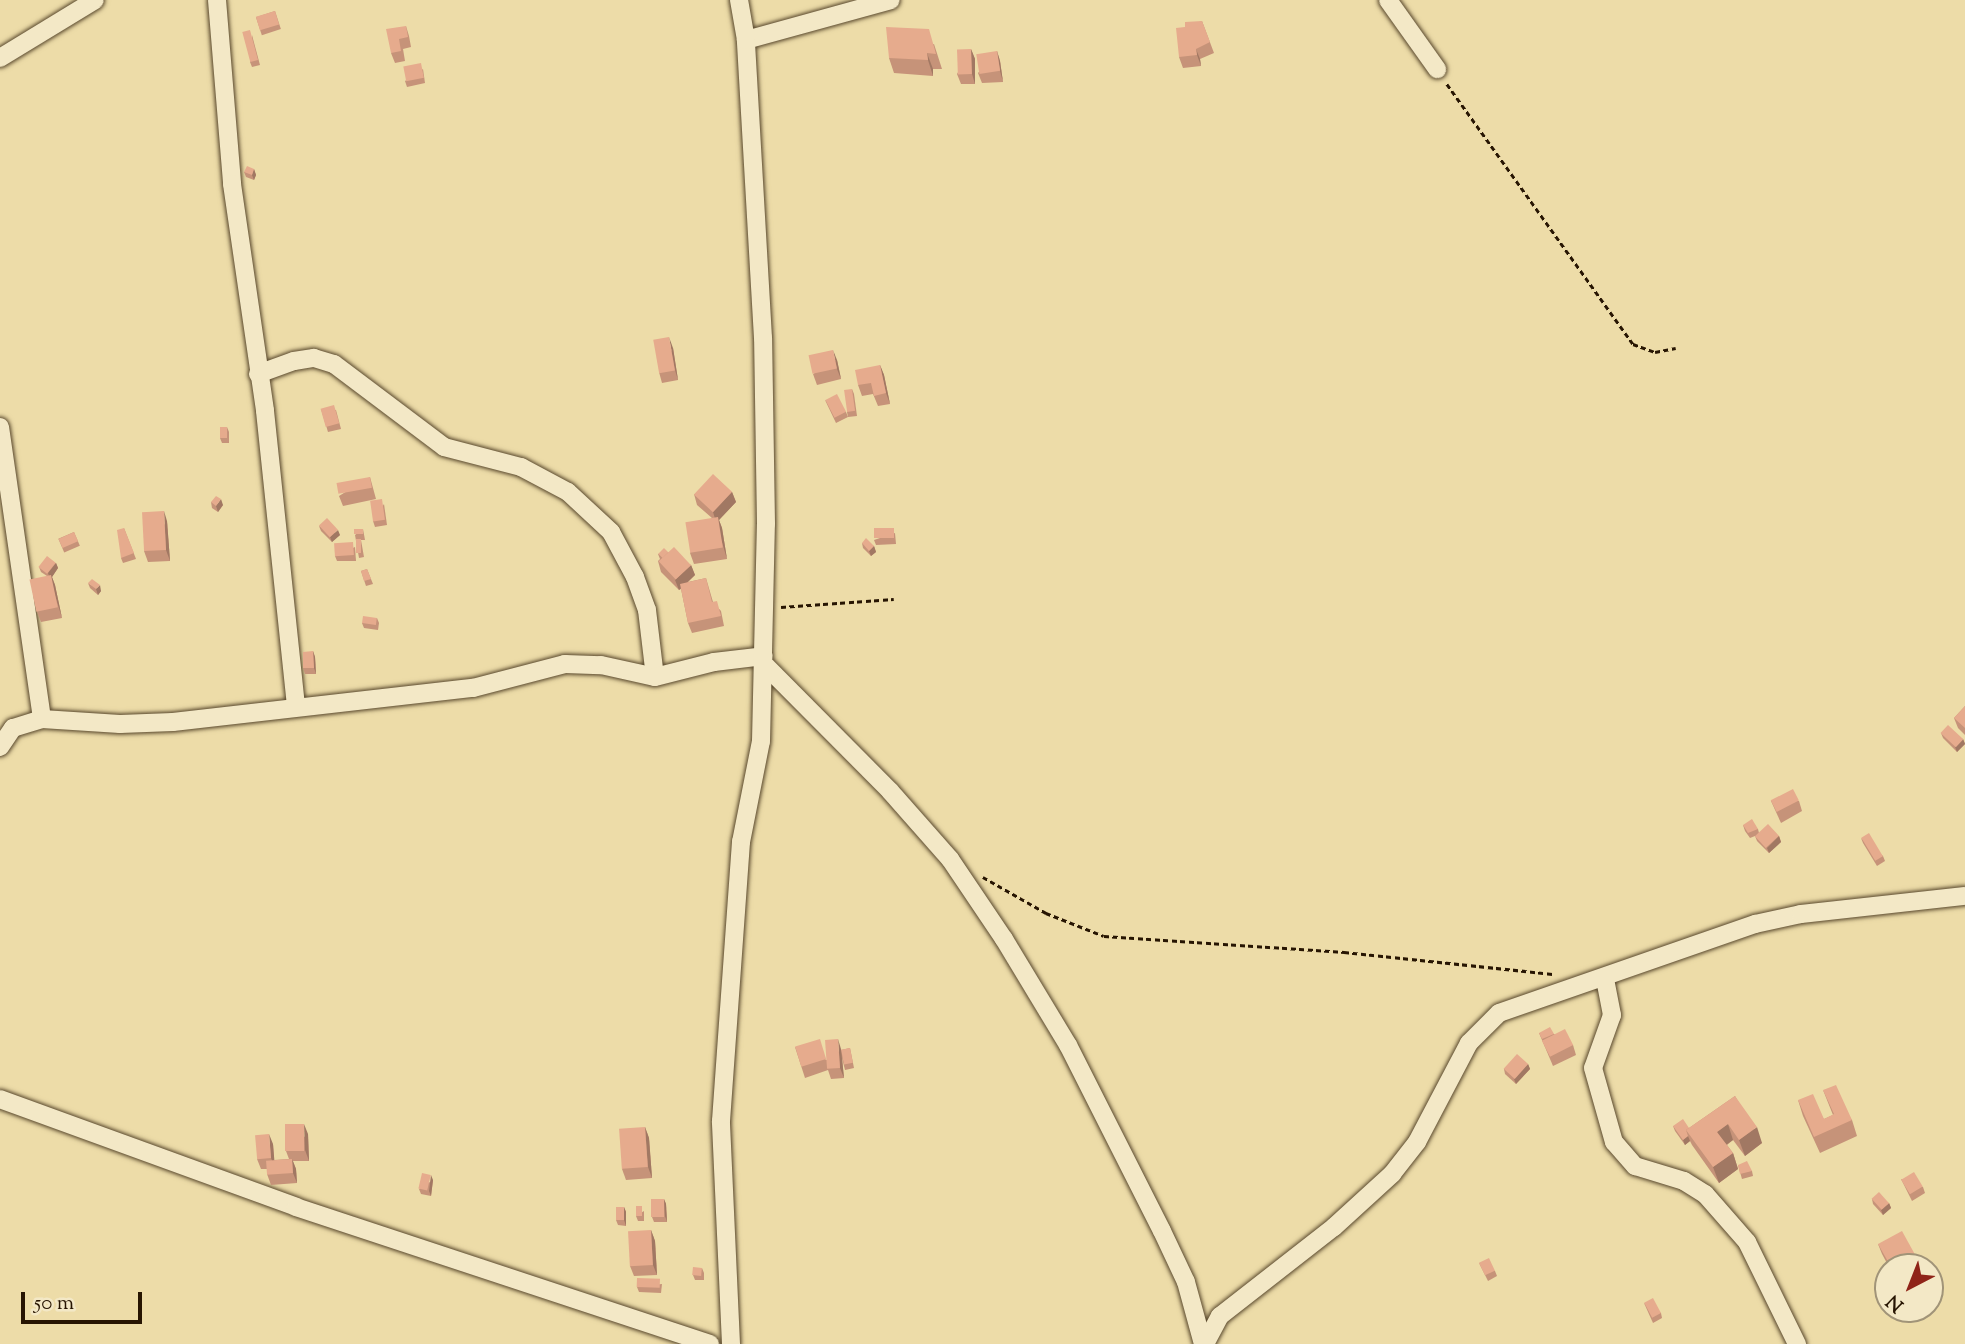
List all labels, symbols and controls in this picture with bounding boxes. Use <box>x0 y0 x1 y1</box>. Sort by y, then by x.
north arrow <box>1874 1253 1944 1323</box>
scale bar <box>24 1278 145 1322</box>
text: N <box>1881 1287 1911 1318</box>
text: 50 m <box>34 1289 74 1319</box>

